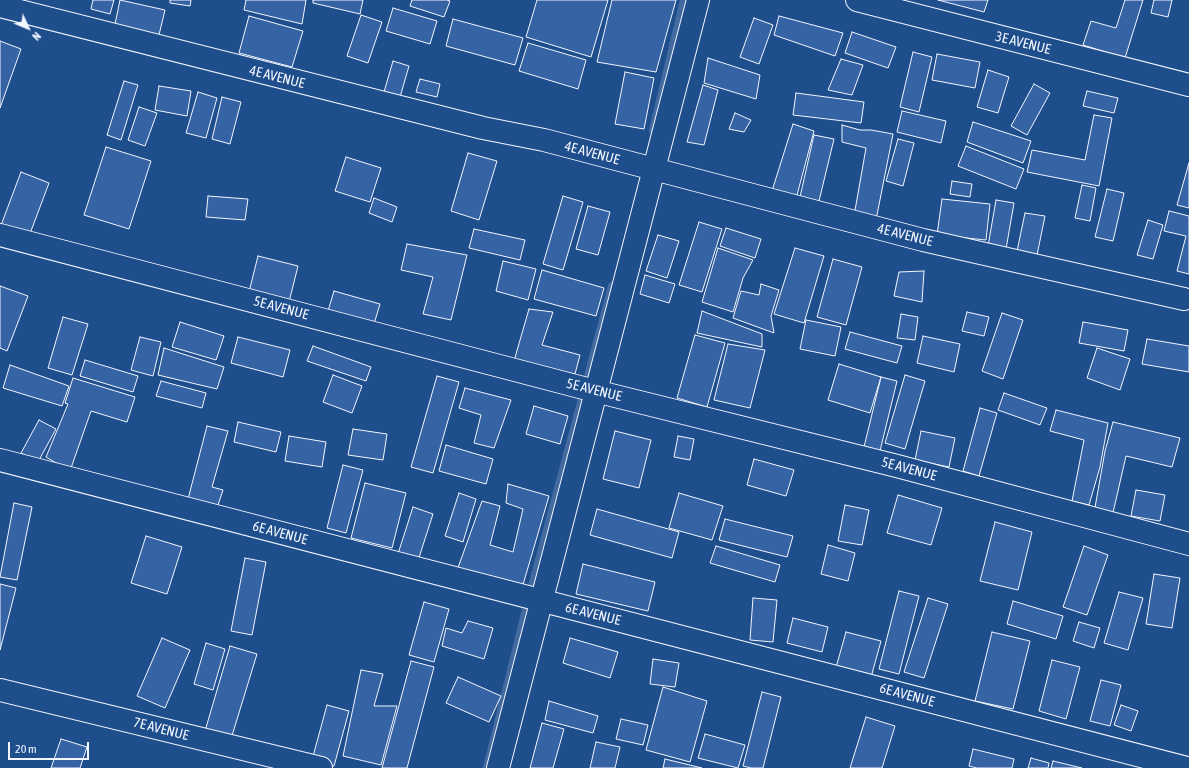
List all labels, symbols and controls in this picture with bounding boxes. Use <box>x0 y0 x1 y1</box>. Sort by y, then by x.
north arrow <box>8 8 48 48</box>
street label: 3E AVENUE <box>994 28 1052 58</box>
text: N <box>30 30 43 43</box>
street label: 4E AVENUE <box>248 62 306 92</box>
street label: 4E AVENUE <box>563 138 621 168</box>
street label: 4E AVENUE <box>876 220 934 250</box>
street label: 5E AVENUE <box>252 293 310 323</box>
street label: 5E AVENUE <box>565 375 623 405</box>
street label: 5E AVENUE <box>880 454 938 484</box>
street label: 6E AVENUE <box>251 518 309 548</box>
street label: 6E AVENUE <box>564 599 622 629</box>
street label: 6E AVENUE <box>878 680 936 710</box>
street label: 7E AVENUE <box>132 714 190 744</box>
scale bar <box>10 734 91 760</box>
text: 20 m <box>15 742 37 756</box>

